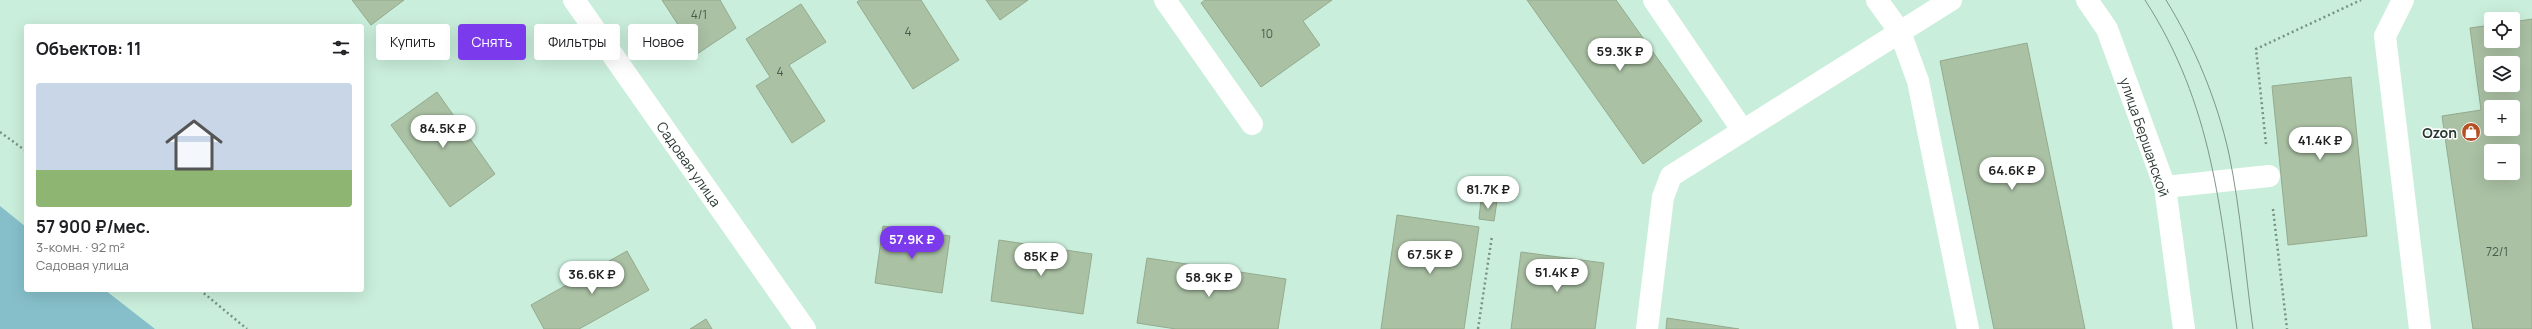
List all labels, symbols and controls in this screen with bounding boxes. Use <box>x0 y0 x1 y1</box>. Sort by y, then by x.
house number: 4/1 <box>691 6 707 23</box>
map controls <box>2484 12 2520 180</box>
button: locate <box>2484 12 2520 48</box>
house number: 4 <box>904 23 912 40</box>
chip: Купить <box>376 24 450 60</box>
chip: Снять <box>458 24 526 60</box>
chip: Фильтры <box>534 24 620 60</box>
chip: Новое <box>628 24 698 60</box>
house number: 10 <box>1261 25 1273 42</box>
text: Объектов: 11 <box>36 37 141 60</box>
icon: filters <box>330 37 352 59</box>
pin: 59.3K ₽ <box>1583 38 1657 72</box>
text: 59.3K ₽ <box>1597 42 1643 60</box>
button: layers <box>2484 56 2520 92</box>
house number: 4 <box>776 63 784 80</box>
street label: улица Бершанской <box>2116 75 2174 199</box>
button: + <box>2484 100 2520 136</box>
icon: home <box>158 109 230 181</box>
pin: 84.5K ₽ <box>406 115 480 149</box>
street label: Садовая улица <box>653 118 725 210</box>
text: 84.5K ₽ <box>420 119 466 137</box>
shop icon: Ozon <box>2460 121 2482 143</box>
place label: Ozon <box>2422 123 2457 142</box>
pin: 41.4K ₽ <box>2283 127 2357 161</box>
text: 41.4K ₽ <box>2298 131 2342 149</box>
button: − <box>2484 144 2520 180</box>
pin: 64.6K ₽ <box>1975 157 2049 191</box>
text: 64.6K ₽ <box>1988 161 2036 179</box>
pin: 81.7K ₽ <box>1451 176 1525 210</box>
text: 81.7K ₽ <box>1466 180 1510 198</box>
text: 57 900 ₽/мес. <box>36 215 150 238</box>
pin: 57.9K ₽ <box>875 226 949 260</box>
text: 57.9K ₽ <box>889 230 935 248</box>
text: 3-комн. · 92 m² <box>36 238 125 256</box>
pin: 67.5K ₽ <box>1393 241 1467 275</box>
pin: 85K ₽ <box>1013 243 1069 277</box>
house number: 72/1 <box>2486 243 2508 260</box>
text: 67.5K ₽ <box>1407 245 1453 263</box>
text: 85K ₽ <box>1023 247 1059 265</box>
text: Садовая улица <box>36 256 129 274</box>
pin: 51.4K ₽ <box>1520 259 1594 293</box>
pin: 36.6K ₽ <box>555 261 629 295</box>
text: 51.4K ₽ <box>1535 263 1579 281</box>
pin: 58.9K ₽ <box>1172 264 1246 298</box>
text: 36.6K ₽ <box>568 265 616 283</box>
text: 58.9K ₽ <box>1185 268 1233 286</box>

